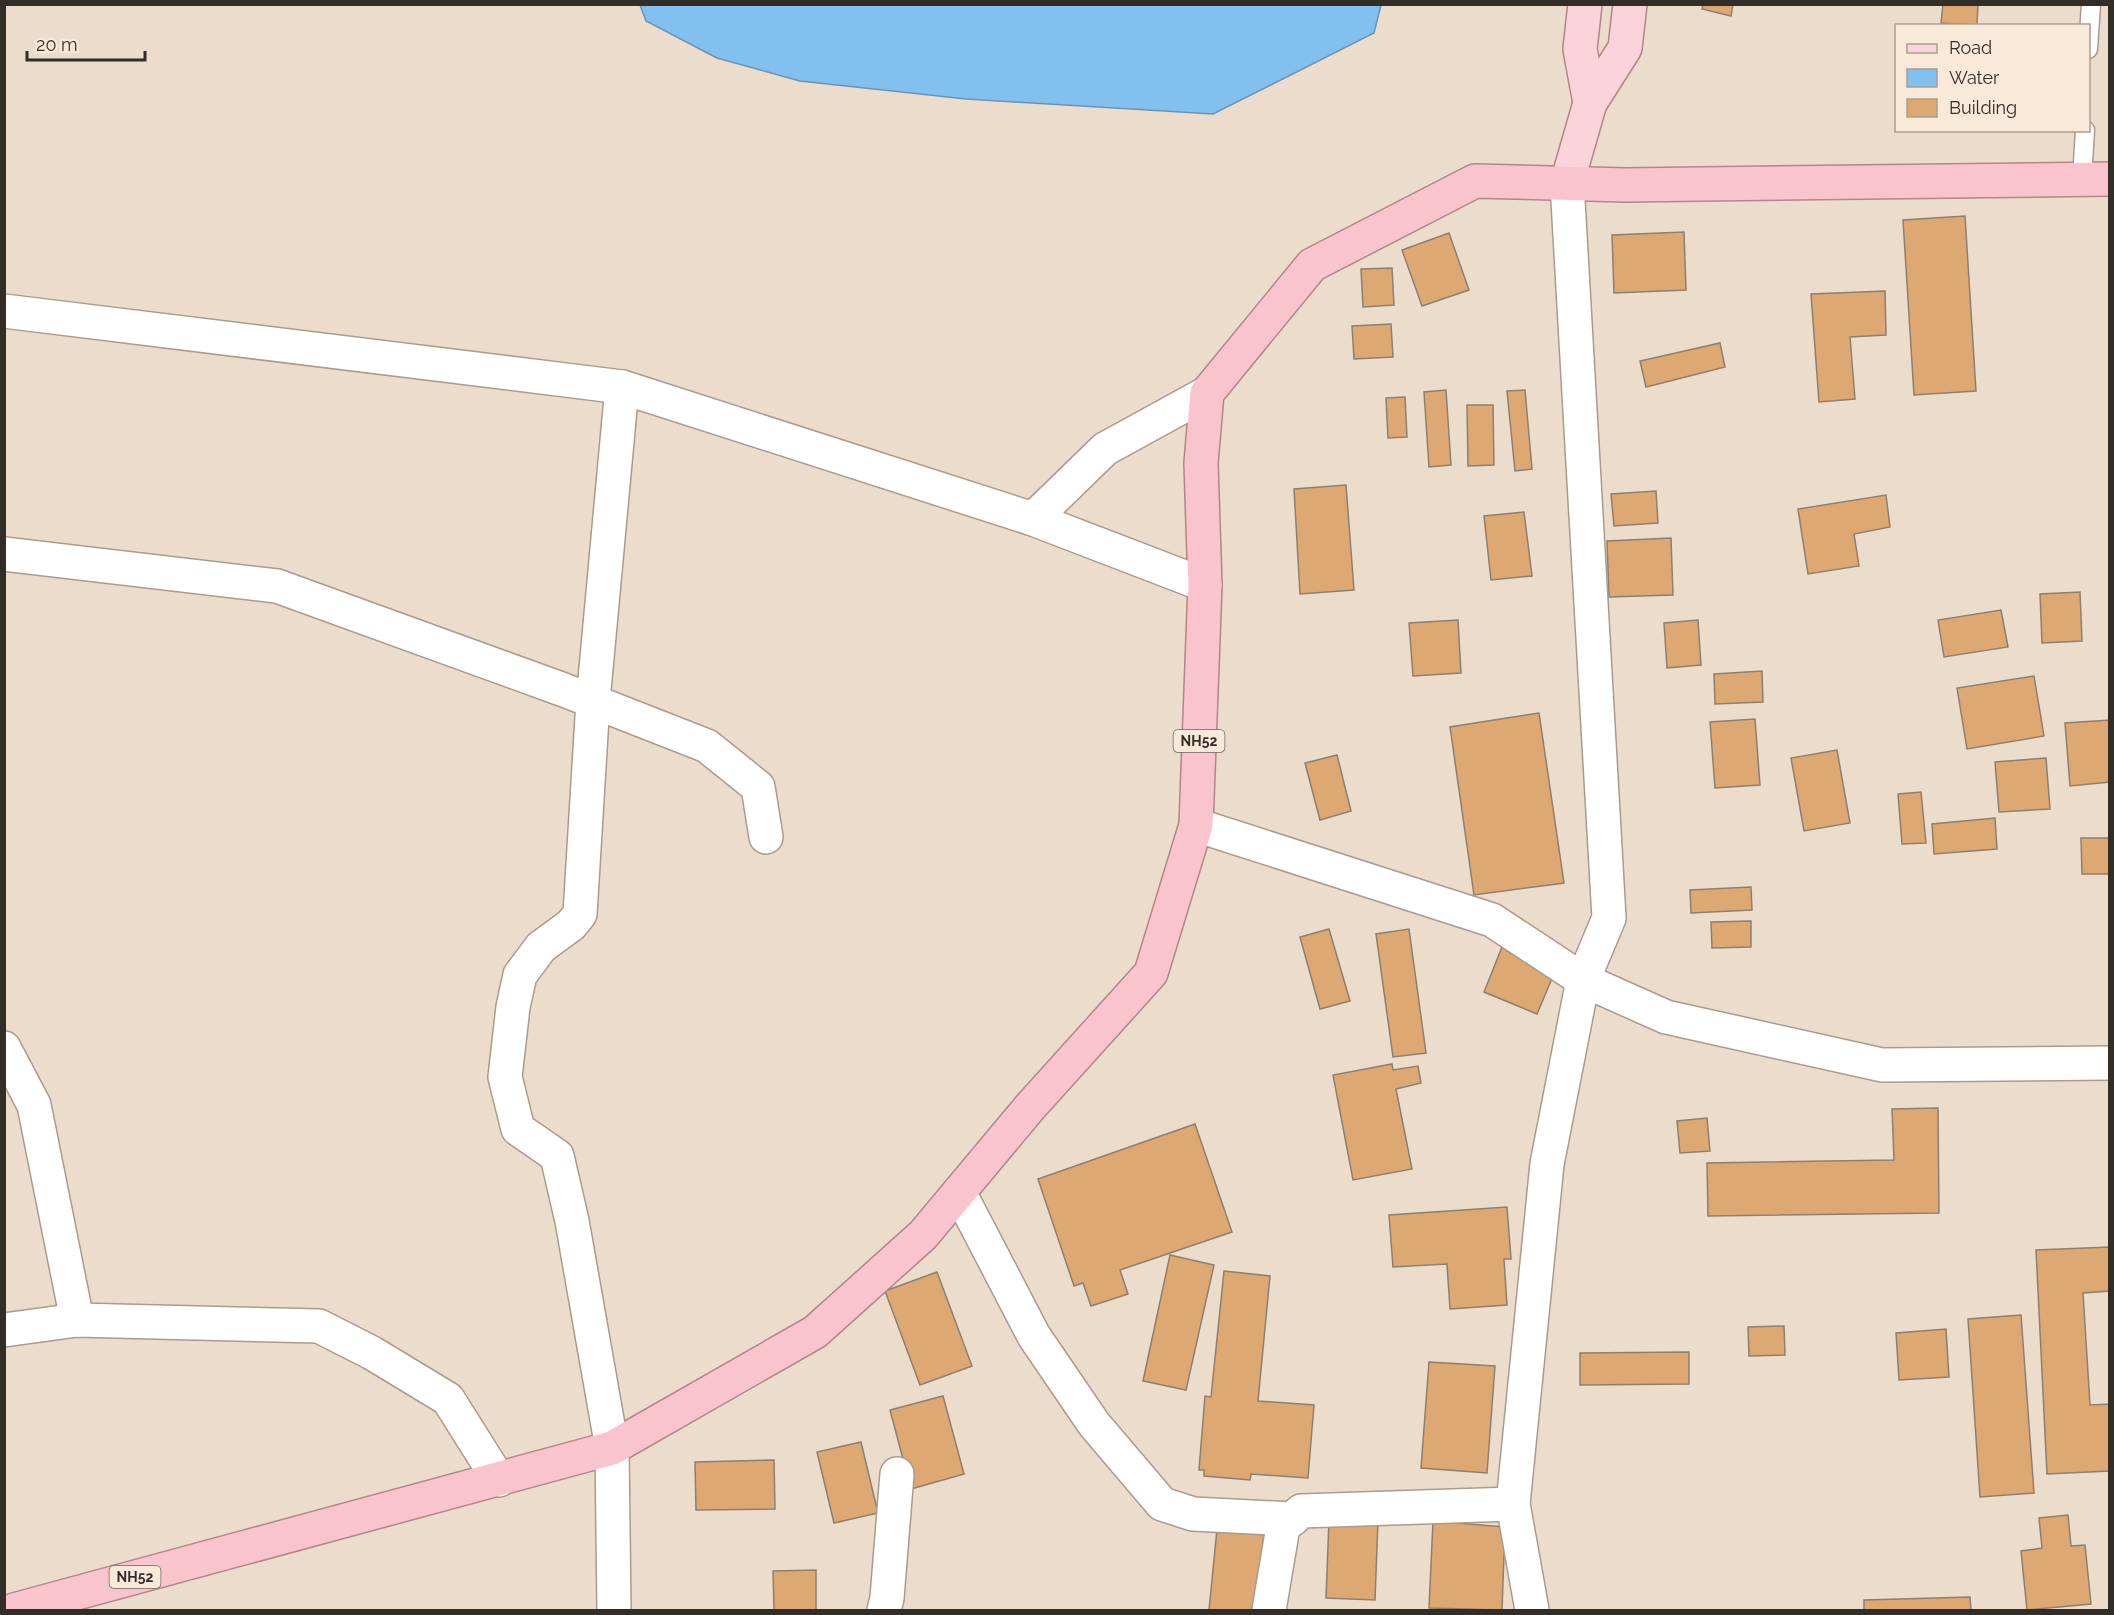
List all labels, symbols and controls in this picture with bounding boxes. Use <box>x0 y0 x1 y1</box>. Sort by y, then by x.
scale bar <box>27 24 146 62</box>
legend <box>1895 24 2090 132</box>
text: 20 m <box>36 34 78 55</box>
text: Road <box>1949 37 1992 58</box>
text: Water <box>1949 67 2000 88</box>
text: Building <box>1949 97 2017 118</box>
road number: NH52 <box>1174 730 1224 752</box>
road number: NH52 <box>110 1566 160 1588</box>

